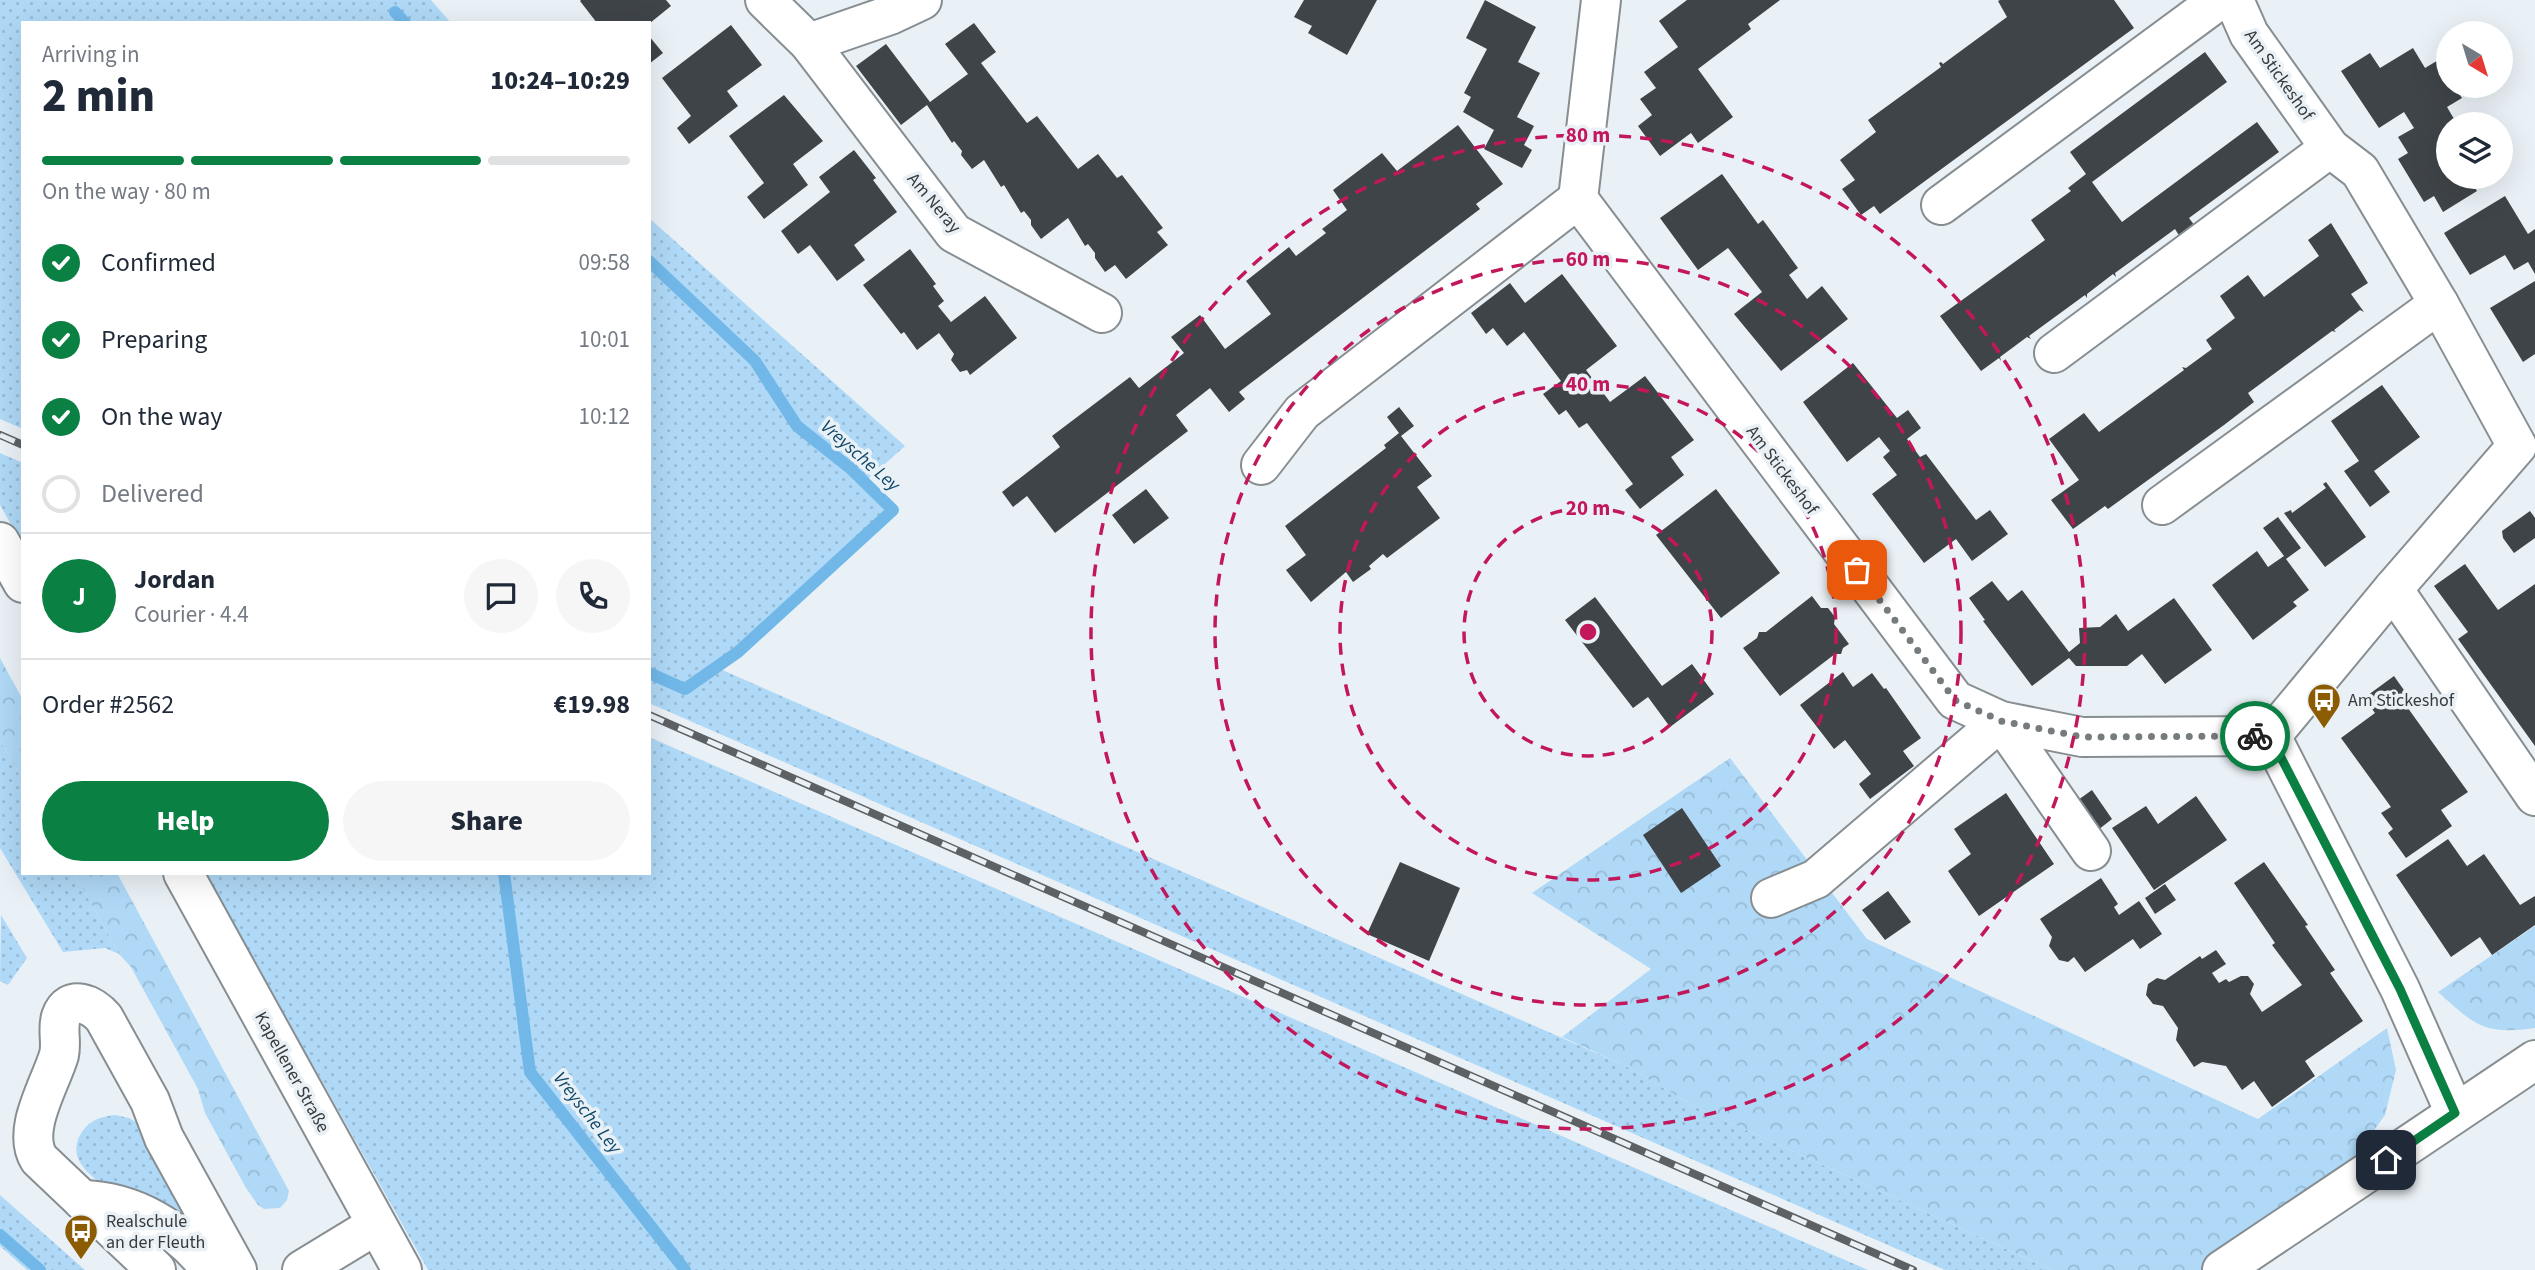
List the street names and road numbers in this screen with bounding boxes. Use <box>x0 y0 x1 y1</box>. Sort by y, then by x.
street label: Am Stickeshof <box>2238 24 2320 126</box>
street label: Am Neray <box>901 167 967 239</box>
street label: Am Stickeshof <box>1740 420 1824 520</box>
street label: Kapellener Straße <box>248 1007 336 1137</box>

